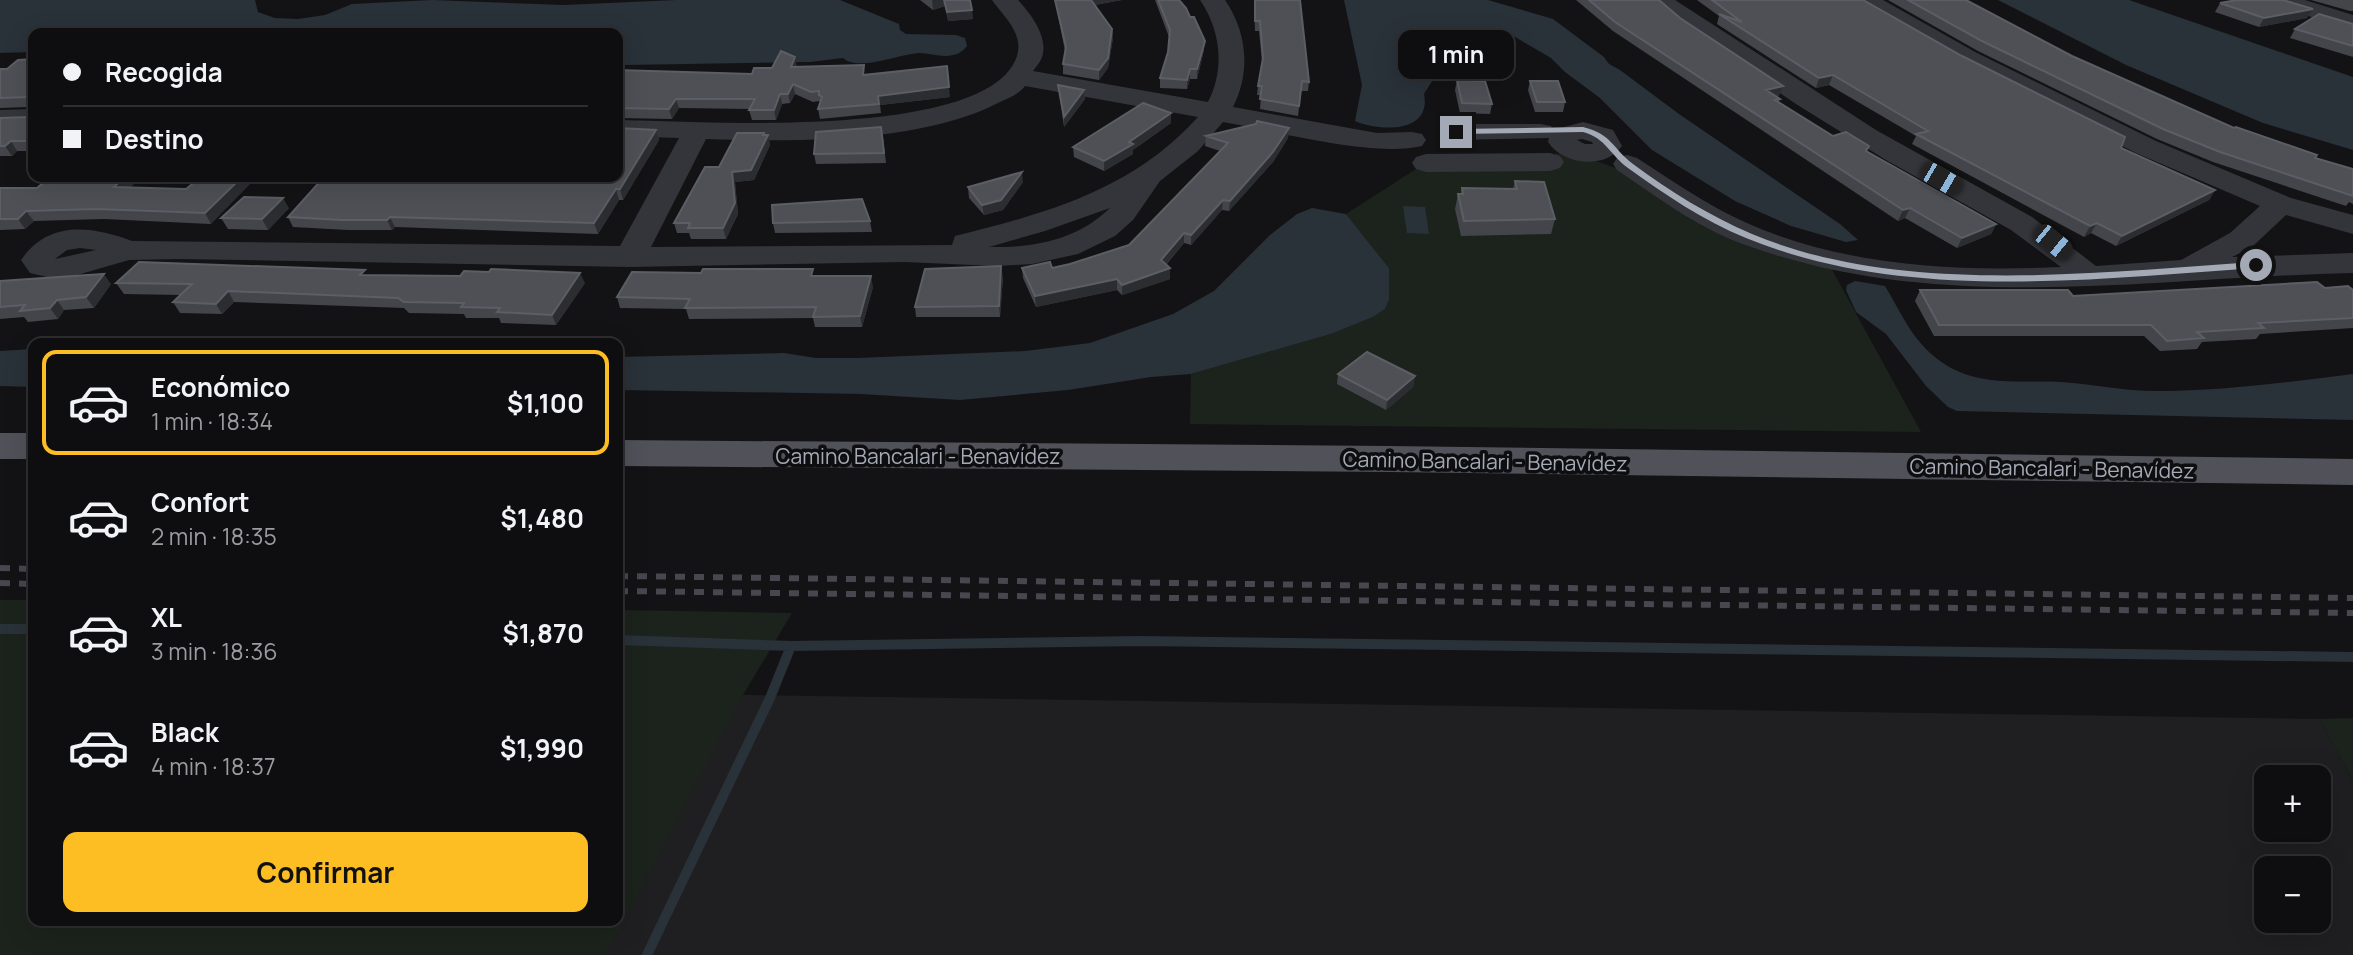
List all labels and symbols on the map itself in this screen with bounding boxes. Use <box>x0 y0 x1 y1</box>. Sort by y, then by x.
callout: 1 min <box>1398 31 1514 80</box>
route end <box>1440 116 1472 148</box>
car <box>1918 159 1965 199</box>
car <box>2031 221 2076 263</box>
route start <box>2240 249 2272 281</box>
street label: Camino Bancalari - Benavídez <box>776 442 1060 470</box>
street label: Camino Bancalari - Benavídez <box>1342 445 1628 477</box>
street label: Camino Bancalari - Benavídez <box>1909 452 2195 484</box>

